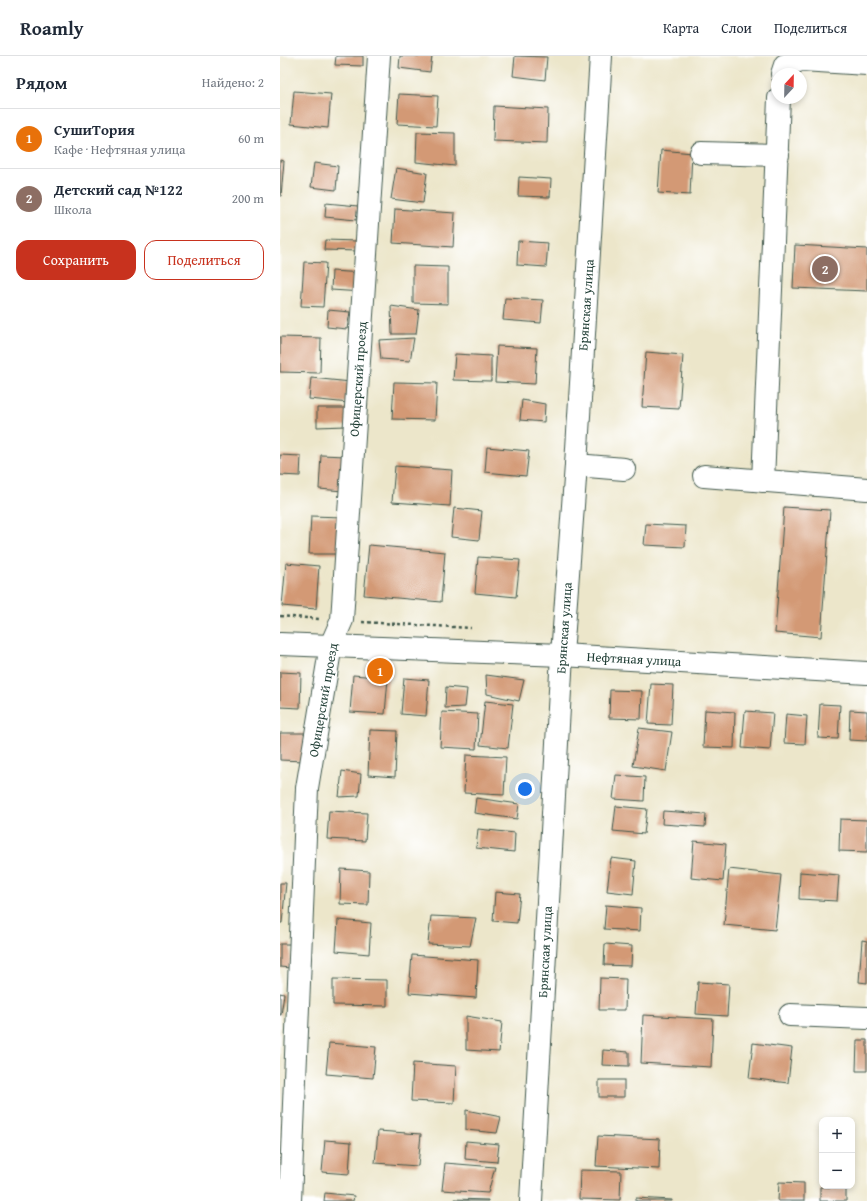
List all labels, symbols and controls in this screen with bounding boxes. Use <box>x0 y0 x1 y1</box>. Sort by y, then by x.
text: Roamly <box>20 14 84 42</box>
text: Карта <box>663 18 699 38</box>
text: Слои <box>721 18 752 38</box>
text: Поделиться <box>774 18 847 38</box>
north arrow <box>771 68 807 104</box>
text: Рядом <box>16 70 67 95</box>
text: Найдено: 2 <box>202 73 264 92</box>
text: СушиТория <box>54 119 135 140</box>
text: 1 <box>26 129 32 148</box>
text: 60 m <box>238 129 264 148</box>
text: Кафе · Нефтяная улица <box>54 140 185 159</box>
text: Детский сад №122 <box>54 179 183 200</box>
text: 2 <box>26 189 32 208</box>
text: 200 m <box>232 189 264 208</box>
text: Школа <box>54 200 92 219</box>
button: Сохранить <box>16 240 136 280</box>
button: Поделиться <box>144 240 264 280</box>
pin: 2 <box>812 254 838 284</box>
street label: Брянская улица <box>573 258 599 351</box>
street label: Офицерский проезд <box>344 321 372 437</box>
street label: Брянская улица <box>551 581 577 674</box>
street label: Офицерский проезд <box>304 641 342 759</box>
street label: Нефтяная улица <box>586 647 683 671</box>
pin: 1 <box>367 656 393 686</box>
your location <box>515 779 535 799</box>
street label: Брянская улица <box>533 905 557 998</box>
map controls <box>819 1117 855 1189</box>
button: + <box>819 1117 855 1153</box>
button: − <box>819 1153 855 1189</box>

